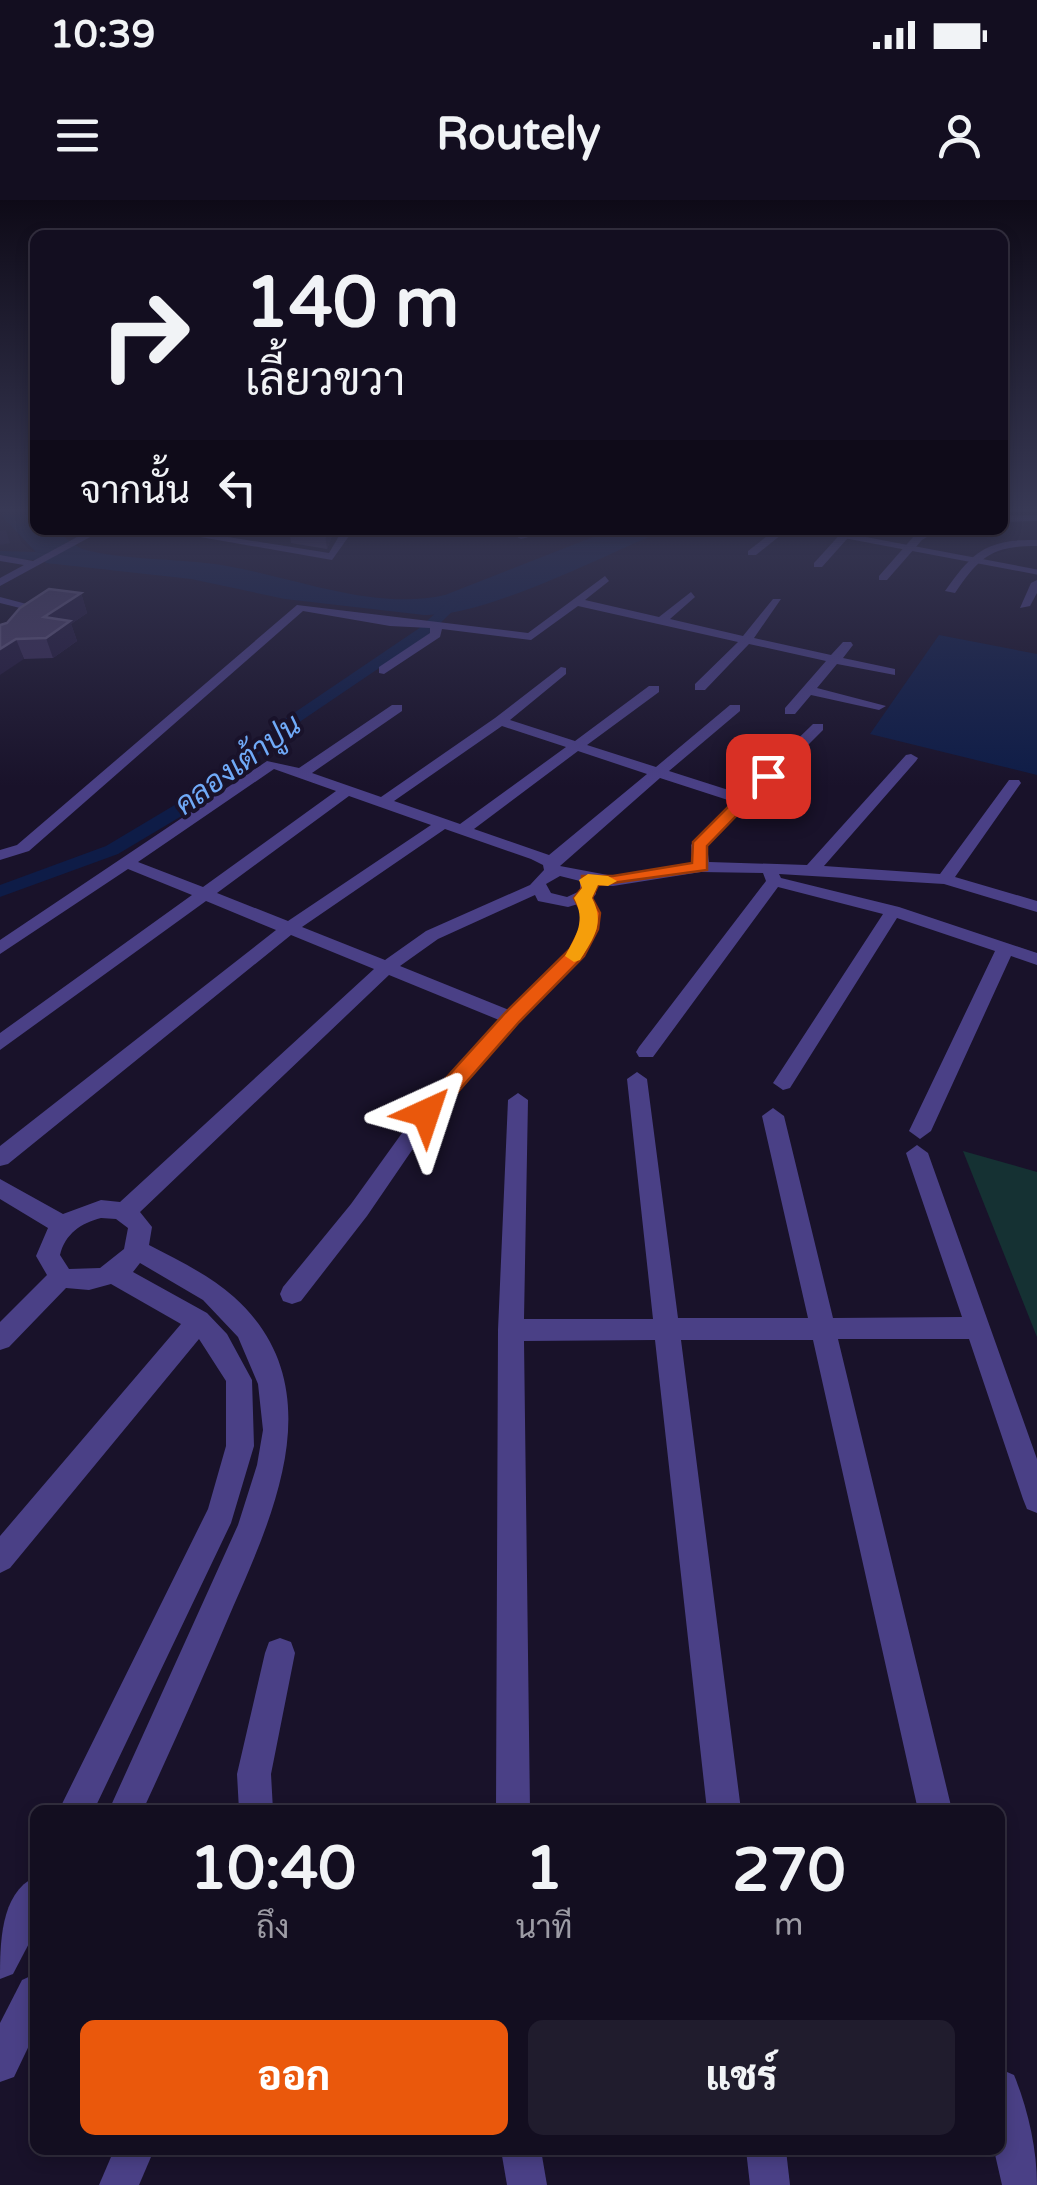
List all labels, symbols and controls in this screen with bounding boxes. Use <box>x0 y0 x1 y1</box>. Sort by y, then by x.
text: 10:39 <box>50 12 155 58</box>
icon: menu <box>50 108 105 163</box>
text: Routely <box>436 108 601 162</box>
icon: person <box>932 108 987 163</box>
text: 140 m <box>245 262 459 346</box>
icon: right <box>80 270 210 400</box>
text: เลี้ยวขวา <box>245 354 405 408</box>
icon: left <box>210 460 265 515</box>
text: จากนั้น <box>80 468 190 514</box>
water label: คลองเต้าปูน <box>166 705 309 824</box>
pin <box>726 734 811 819</box>
icon: arrive <box>741 749 796 804</box>
position arrow <box>374 1061 478 1165</box>
text: 10:40 <box>190 1833 356 1905</box>
text: 1 <box>525 1833 563 1905</box>
text: 270 <box>732 1835 845 1907</box>
text: m <box>774 1906 804 1944</box>
text: ถึง <box>256 1909 289 1947</box>
text: นาที <box>516 1909 573 1947</box>
button: ออก <box>80 2020 508 2135</box>
button: แชร์ <box>528 2020 955 2135</box>

